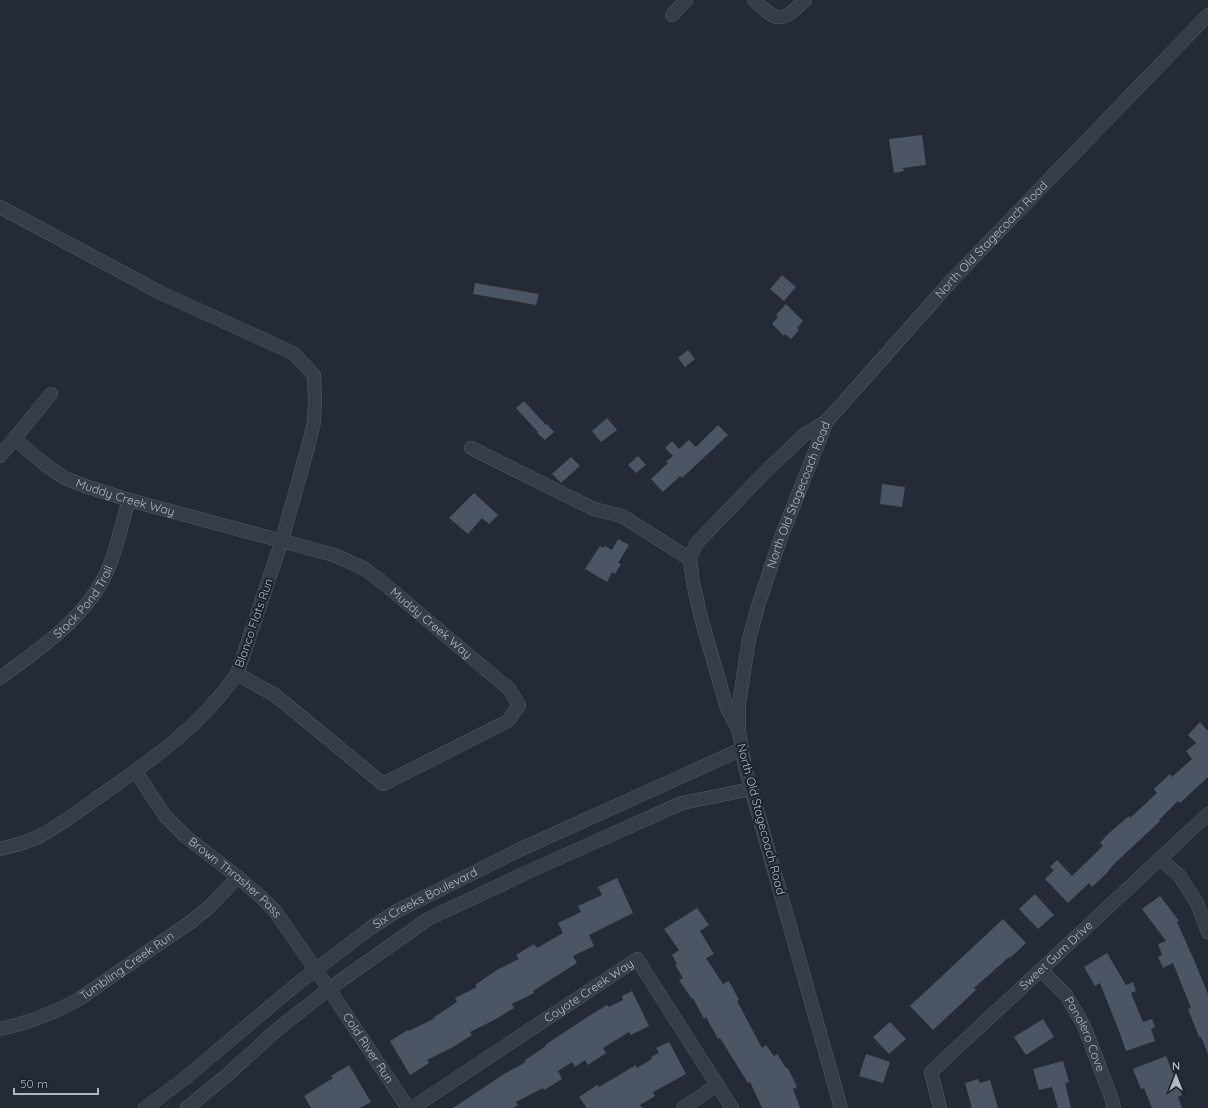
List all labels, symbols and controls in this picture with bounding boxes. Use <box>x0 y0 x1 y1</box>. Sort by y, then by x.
street label: North Old Stagecoach Road <box>932 178 1050 301</box>
street label: North Old Stagecoach Road <box>763 419 833 570</box>
street label: Muddy Creek Way <box>74 475 176 519</box>
street label: Stock Pond Trail <box>50 563 116 641</box>
street label: Blanco Flats Run <box>231 576 276 669</box>
street label: Muddy Creek Way <box>387 584 475 662</box>
street label: North Old Stagecoach Road <box>734 742 789 896</box>
street label: Brown Thrasher Pass <box>186 834 285 921</box>
street label: Six Creeks Boulevard <box>370 864 480 932</box>
street label: Sweet Gum Drive <box>1016 917 1096 993</box>
street label: Tumbling Creek Run <box>77 928 177 1003</box>
street label: Coyote Creek Way <box>541 955 636 1026</box>
street label: Panalero Cove <box>1062 994 1109 1074</box>
street label: Cold River Run <box>340 1010 397 1086</box>
north arrow <box>1156 1056 1196 1096</box>
text: N <box>1172 1059 1180 1073</box>
scale bar <box>14 1070 98 1096</box>
text: 50 m <box>20 1076 48 1091</box>

